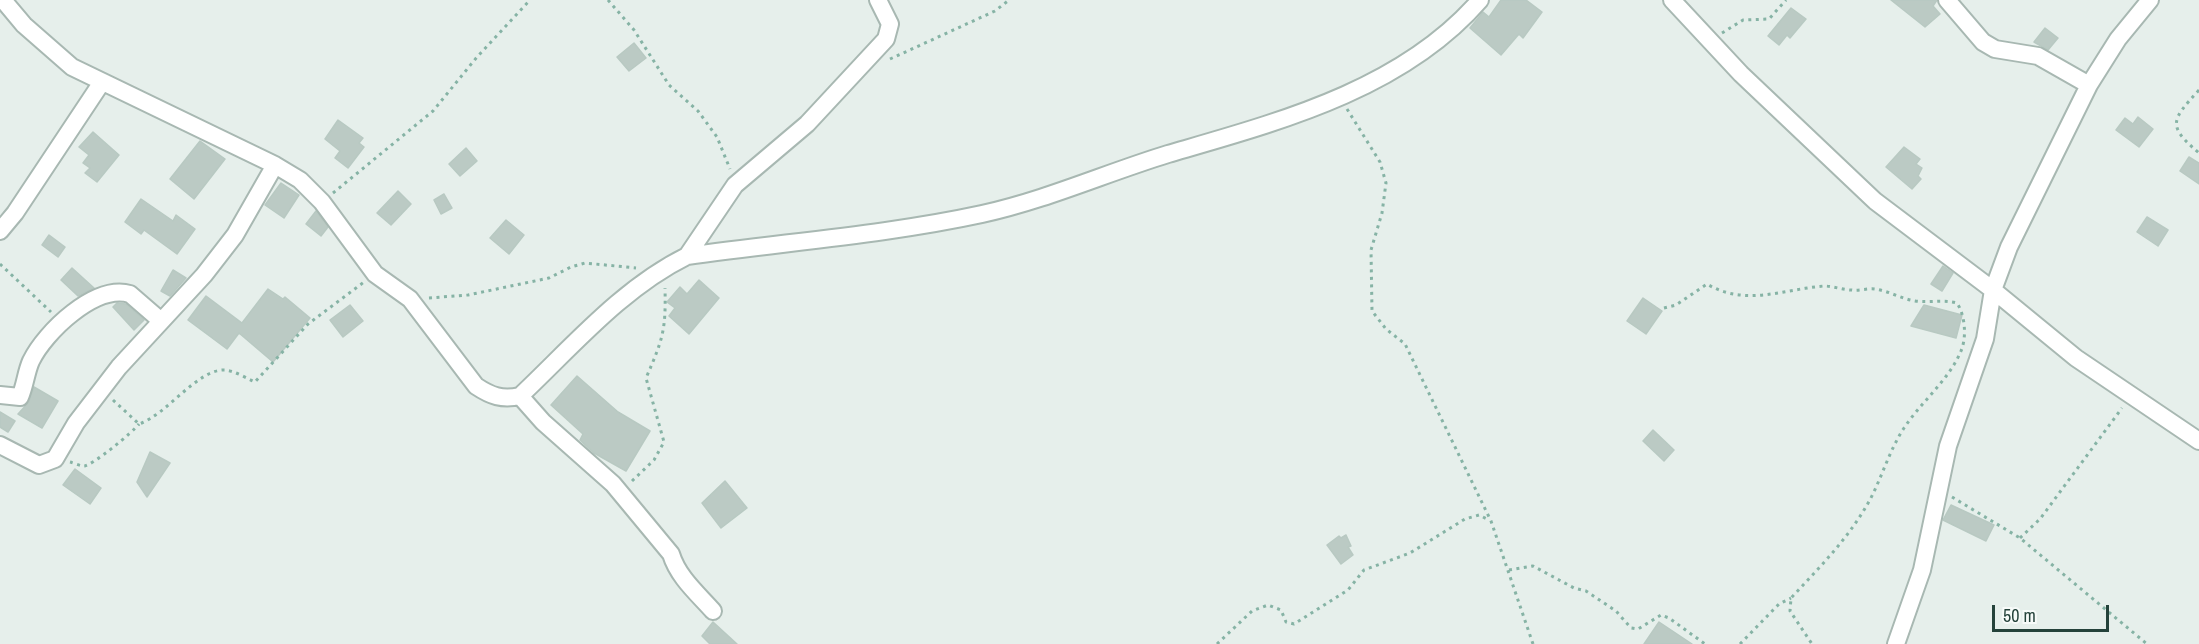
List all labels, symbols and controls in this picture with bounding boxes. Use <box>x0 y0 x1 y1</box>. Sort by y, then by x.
scale bar <box>1995 593 2112 631</box>
text: 50 m <box>2003 603 2036 628</box>

